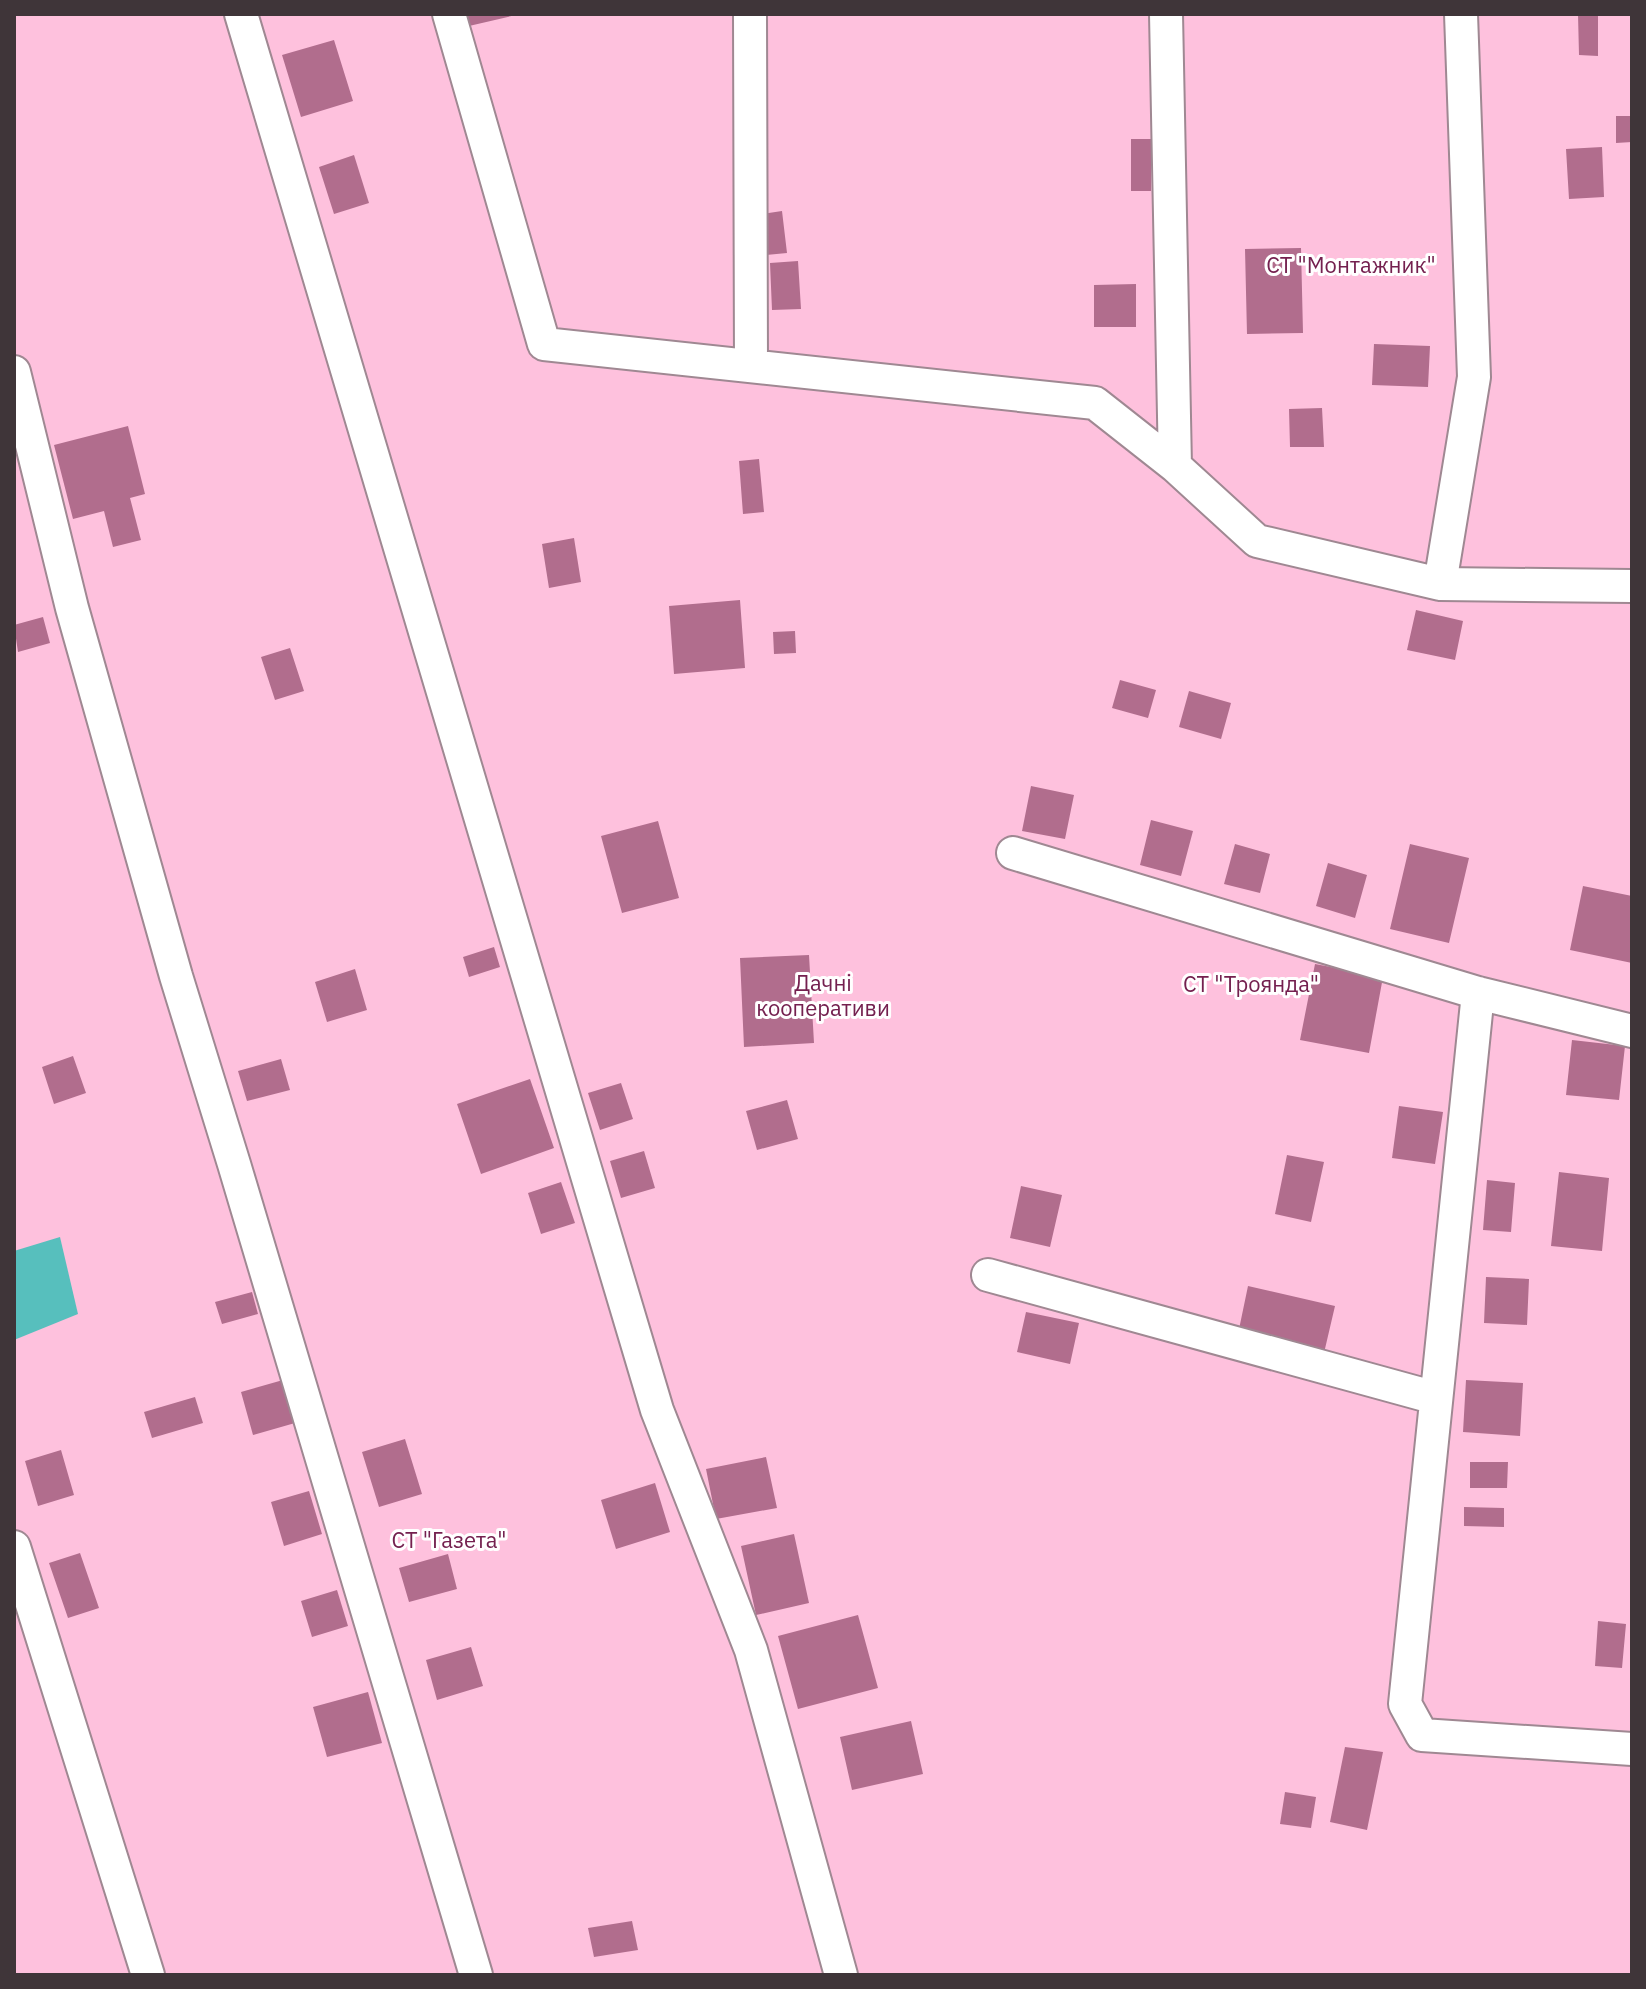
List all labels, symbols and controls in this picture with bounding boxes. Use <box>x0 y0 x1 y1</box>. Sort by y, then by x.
park label: СТ "Монтажник" <box>1266 250 1436 279</box>
park label: Дачні кооперативи <box>756 968 890 1022</box>
park label: СТ "Троянда" <box>1183 969 1319 998</box>
park label: СТ "Газета" <box>392 1525 506 1554</box>

